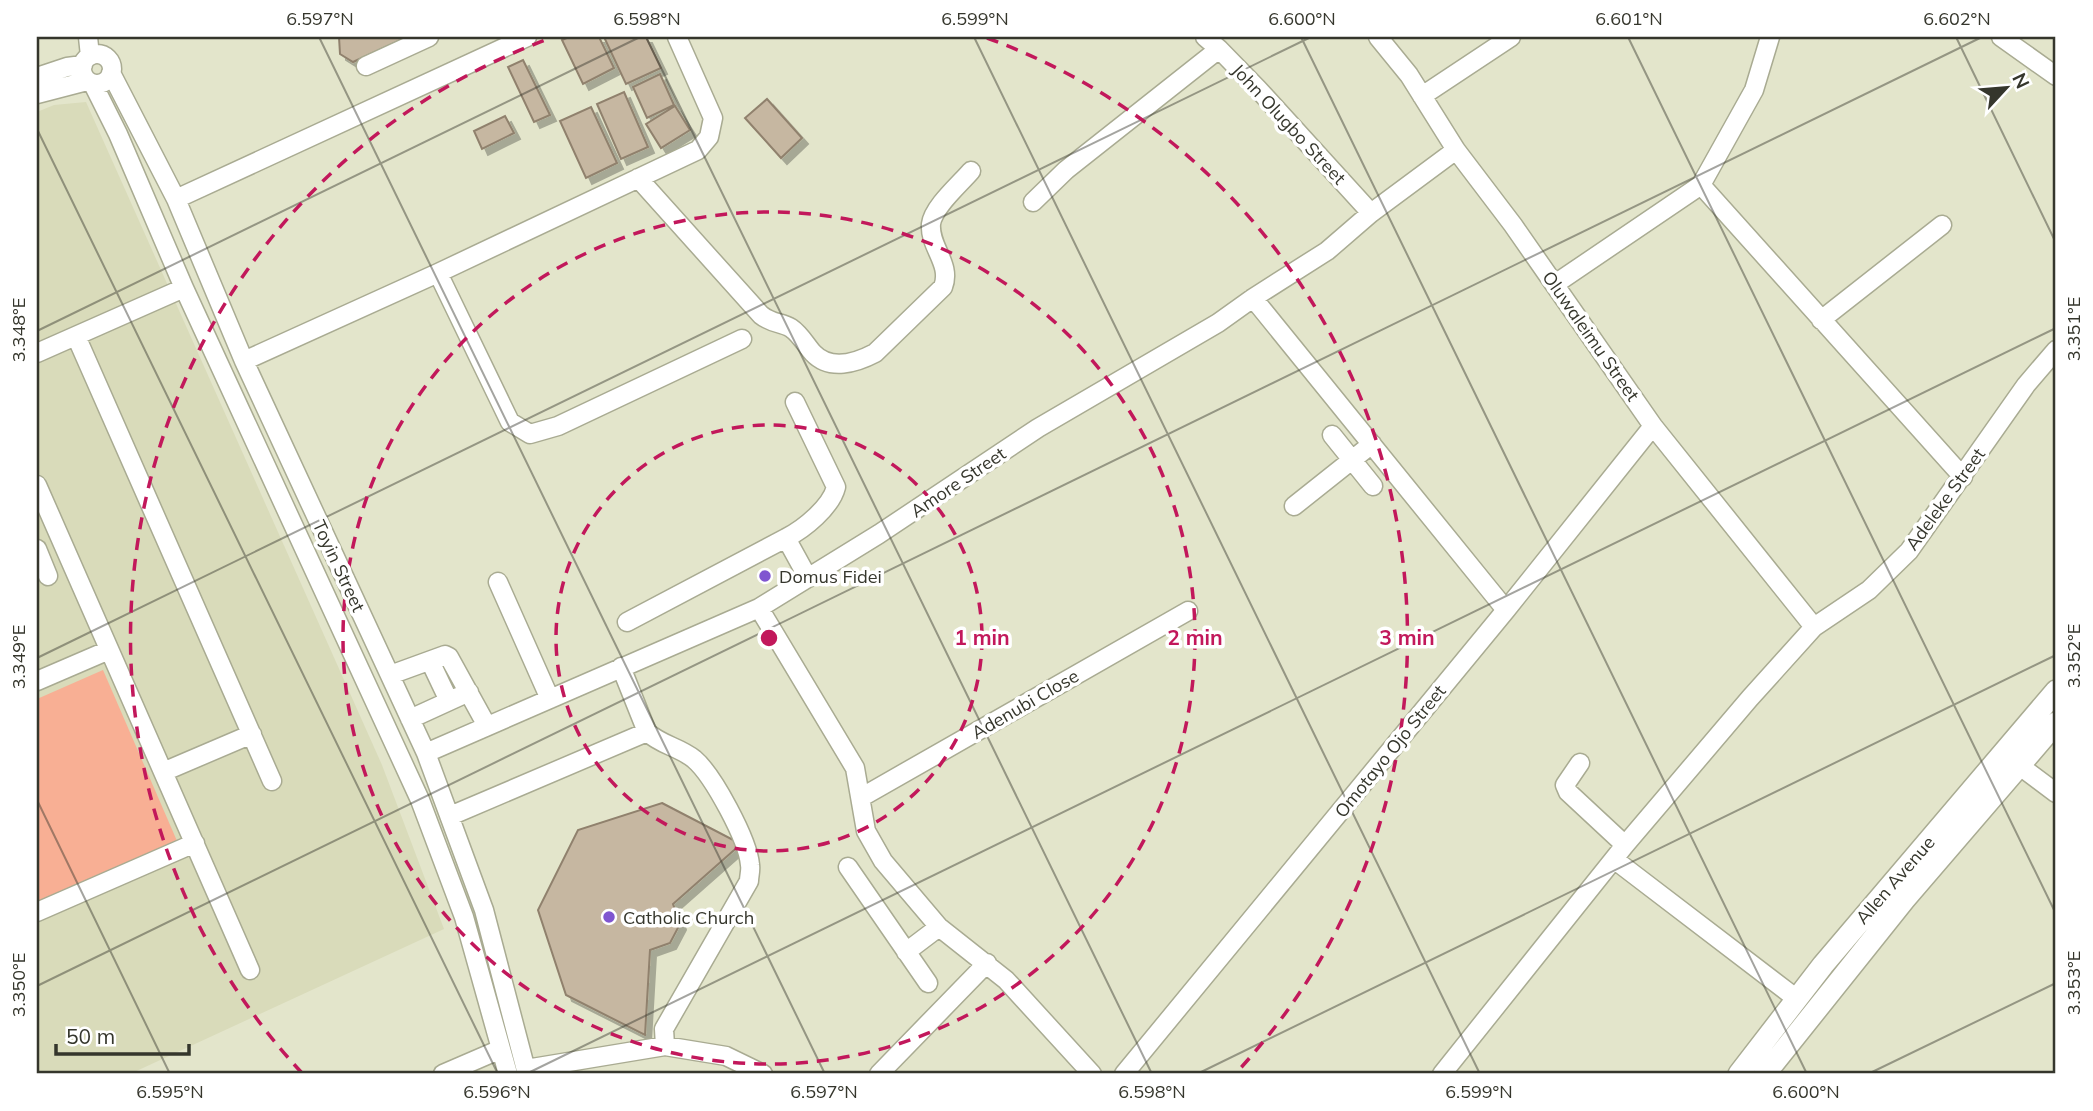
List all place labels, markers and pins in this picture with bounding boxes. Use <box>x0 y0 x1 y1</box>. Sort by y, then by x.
place label: Domus Fidei <box>779 565 882 588</box>
marker: Domus Fidei <box>757 568 773 584</box>
centre of rings <box>757 626 781 650</box>
place label: Catholic Church <box>623 906 754 929</box>
marker: Catholic Church <box>601 909 617 925</box>

